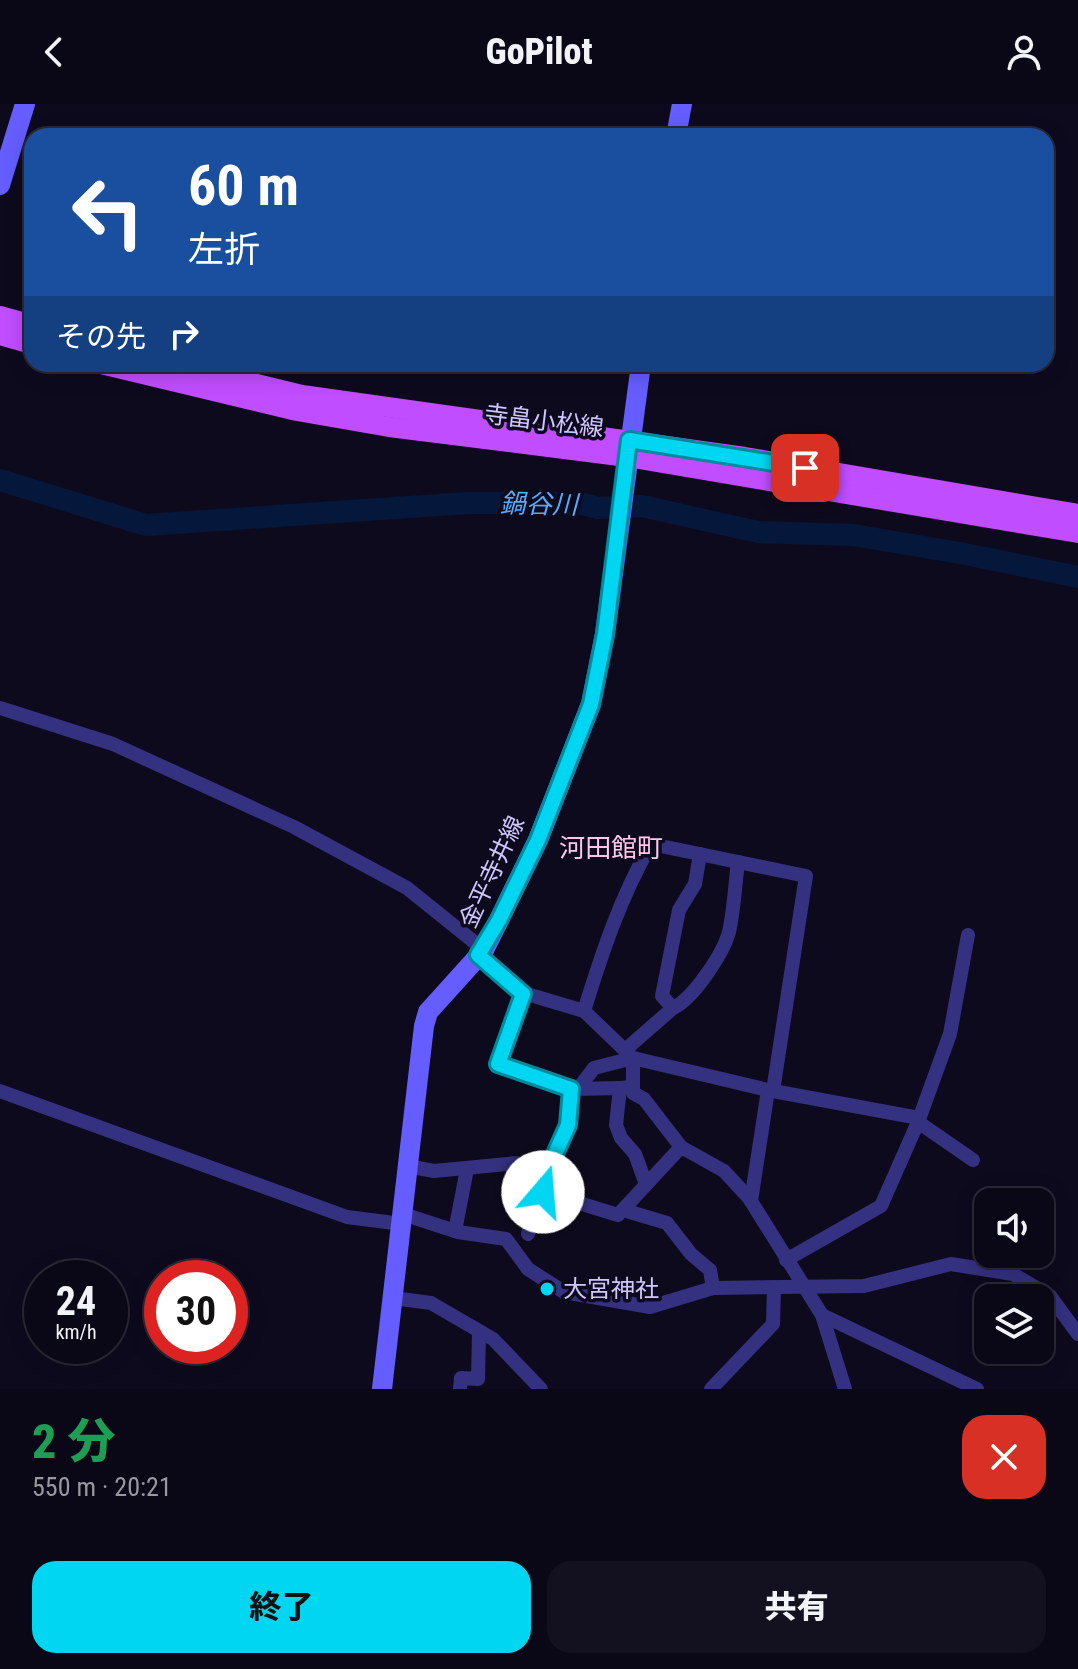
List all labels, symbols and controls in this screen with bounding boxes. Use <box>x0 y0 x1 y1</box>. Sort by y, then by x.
icon: back <box>32 30 76 74</box>
icon: person <box>1002 30 1046 74</box>
text: GoPilot <box>485 31 593 73</box>
text: 60 m <box>188 153 299 219</box>
icon: left <box>56 160 160 264</box>
text: 左折 <box>188 229 260 271</box>
icon: right <box>162 312 206 356</box>
text: その先 <box>56 319 146 354</box>
street label: 寺畠小松線 <box>483 400 605 442</box>
pin <box>771 434 839 502</box>
icon: arrive <box>783 446 827 490</box>
water label: 鍋谷川 <box>500 488 581 520</box>
street label: 金平寺井線 <box>454 812 530 932</box>
district label: 河田館町 <box>559 833 663 863</box>
position arrow <box>501 1150 585 1234</box>
map controls <box>974 1188 1054 1364</box>
button: sound <box>974 1188 1054 1268</box>
speed limit sign: 30 <box>144 1260 248 1364</box>
place label: 大宮神社 <box>563 1275 659 1303</box>
text: 24 <box>56 1278 96 1325</box>
marker: 大宮神社 <box>538 1280 556 1298</box>
button: layers <box>974 1284 1054 1364</box>
text: km/h <box>55 1320 97 1344</box>
text: 2 分 <box>32 1413 115 1470</box>
button: close <box>962 1415 1046 1499</box>
text: 550 m · 20:21 <box>32 1472 172 1502</box>
button: 終了 <box>32 1561 531 1653</box>
button: 共有 <box>547 1561 1046 1653</box>

